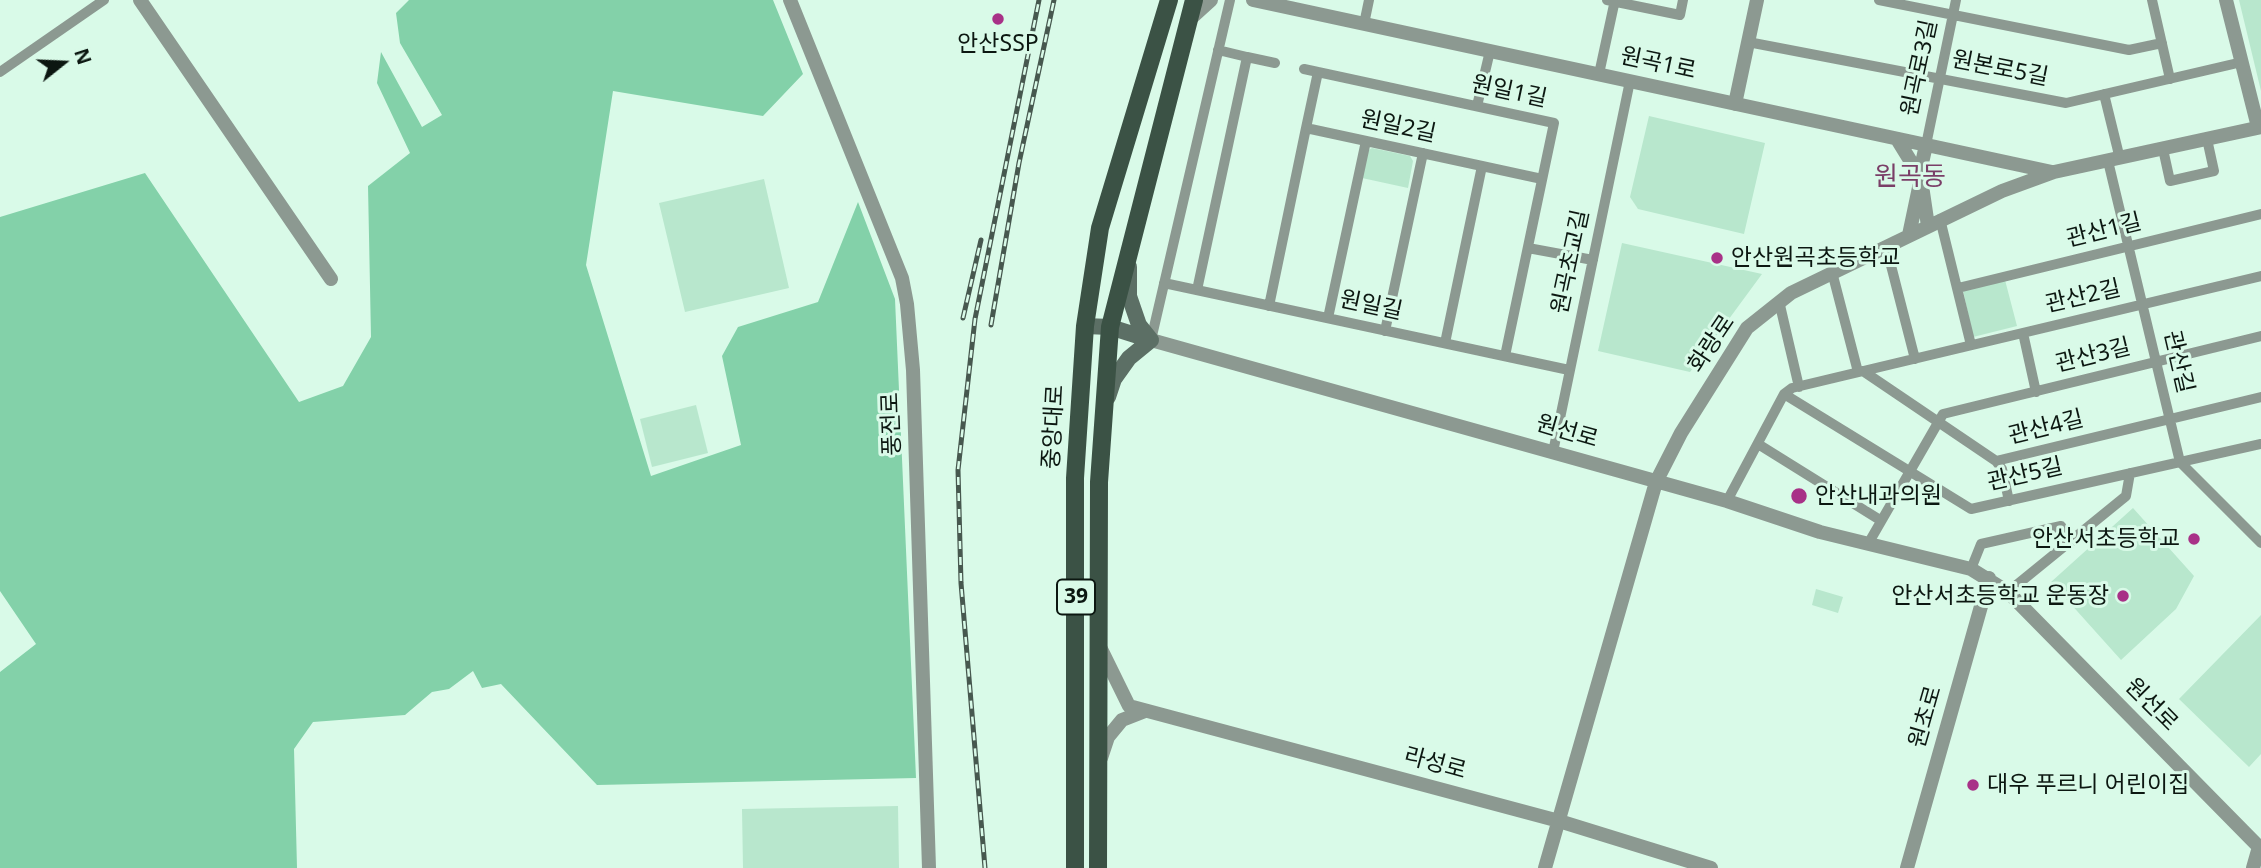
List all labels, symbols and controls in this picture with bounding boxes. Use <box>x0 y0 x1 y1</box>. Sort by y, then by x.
marker: 안산SSP <box>990 11 1006 27</box>
street label: 원곡로3길 <box>1896 17 1944 119</box>
north arrow <box>28 28 98 98</box>
place label: 안산SSP <box>957 30 1039 58</box>
street label: 원곡1로 <box>1618 43 1698 85</box>
text: N <box>68 45 98 68</box>
street label: 원본로5길 <box>1949 46 2051 92</box>
street label: 원일1길 <box>1469 71 1549 113</box>
street label: 원일2길 <box>1358 106 1438 148</box>
district label: 원곡동 <box>1874 162 1946 194</box>
street label: 원곡초교길 <box>1547 207 1595 317</box>
street label: 관산1길 <box>2063 208 2145 254</box>
place label: 안산원곡초등학교 <box>1731 244 1900 272</box>
marker: 안산원곡초등학교 <box>1709 250 1725 266</box>
street label: 관산2길 <box>2043 275 2123 319</box>
street label: 원일길 <box>1337 286 1405 326</box>
street label: 화랑로 <box>1683 310 1741 378</box>
street label: 관산길 <box>2157 328 2199 396</box>
street label: 관산3길 <box>2052 333 2134 379</box>
street label: 중앙대로 <box>1038 384 1070 470</box>
street label: 풍전로 <box>877 392 907 456</box>
street label: 관산4길 <box>2005 405 2087 451</box>
street label: 원선로 <box>1533 410 1601 454</box>
street label: 관산5길 <box>1985 453 2065 497</box>
place label: 안산내과의원 <box>1815 482 1942 510</box>
marker: 안산내과의원 <box>1789 486 1809 506</box>
place label: 안산서초등학교 <box>2032 525 2180 553</box>
marker: 안산서초등학교 <box>2186 531 2202 547</box>
road number: 39 <box>1057 580 1095 614</box>
place label: 안산서초등학교 운동장 <box>1891 582 2109 610</box>
marker: 안산서초등학교 운동장 <box>2115 588 2131 604</box>
street label: 원선로 <box>2119 673 2183 737</box>
street label: 원초로 <box>1904 683 1948 751</box>
street label: 라성로 <box>1401 742 1469 786</box>
place label: 대우 푸르니 어린이집 <box>1987 771 2189 799</box>
marker: 대우 푸르니 어린이집 <box>1965 777 1981 793</box>

